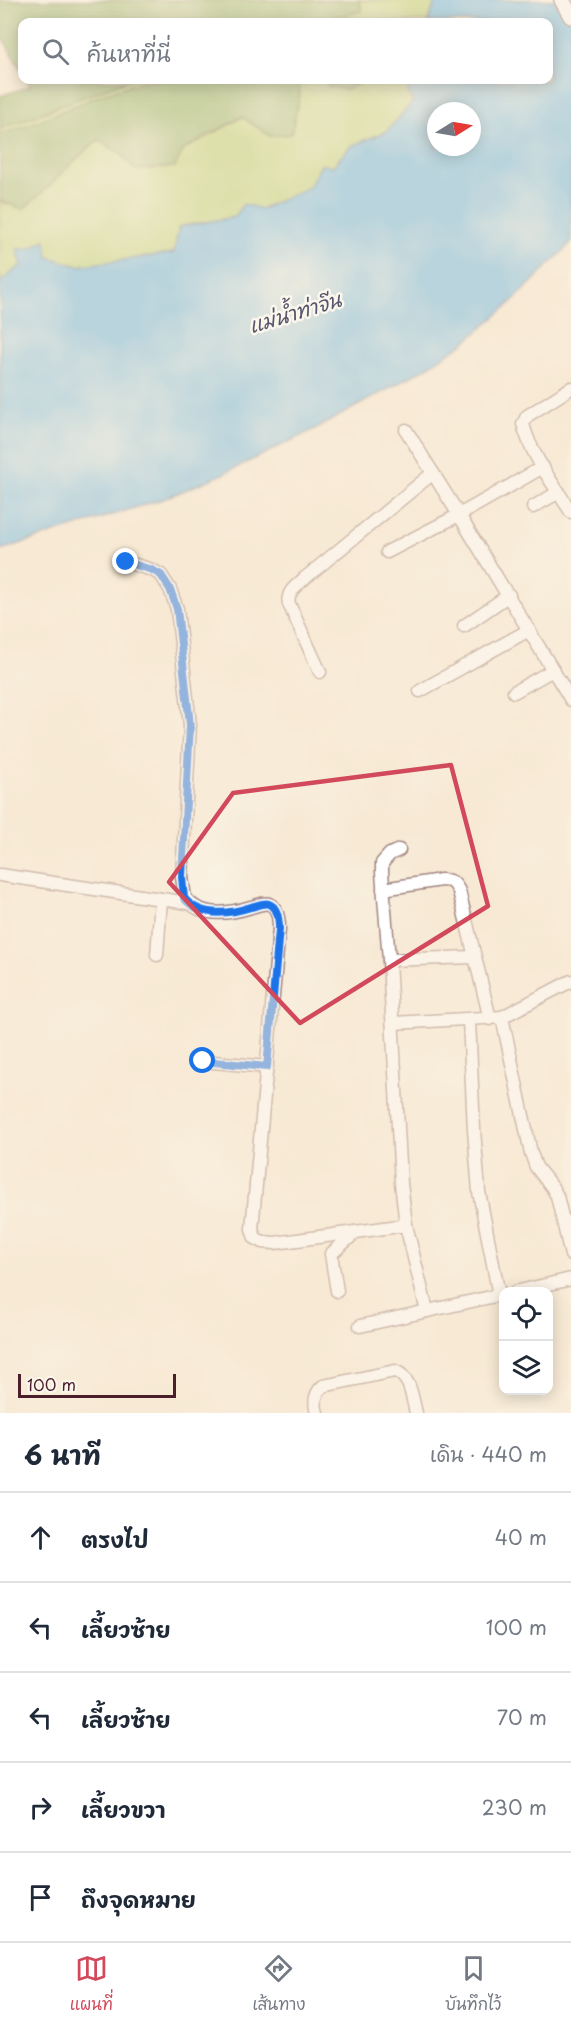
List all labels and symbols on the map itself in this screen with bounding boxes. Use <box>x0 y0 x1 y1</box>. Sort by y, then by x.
north arrow <box>427 102 481 156</box>
water label: แม่น้ำท่าจีน <box>244 281 346 340</box>
route end <box>112 548 138 574</box>
route start <box>189 1047 215 1073</box>
scale bar <box>18 1371 176 1398</box>

